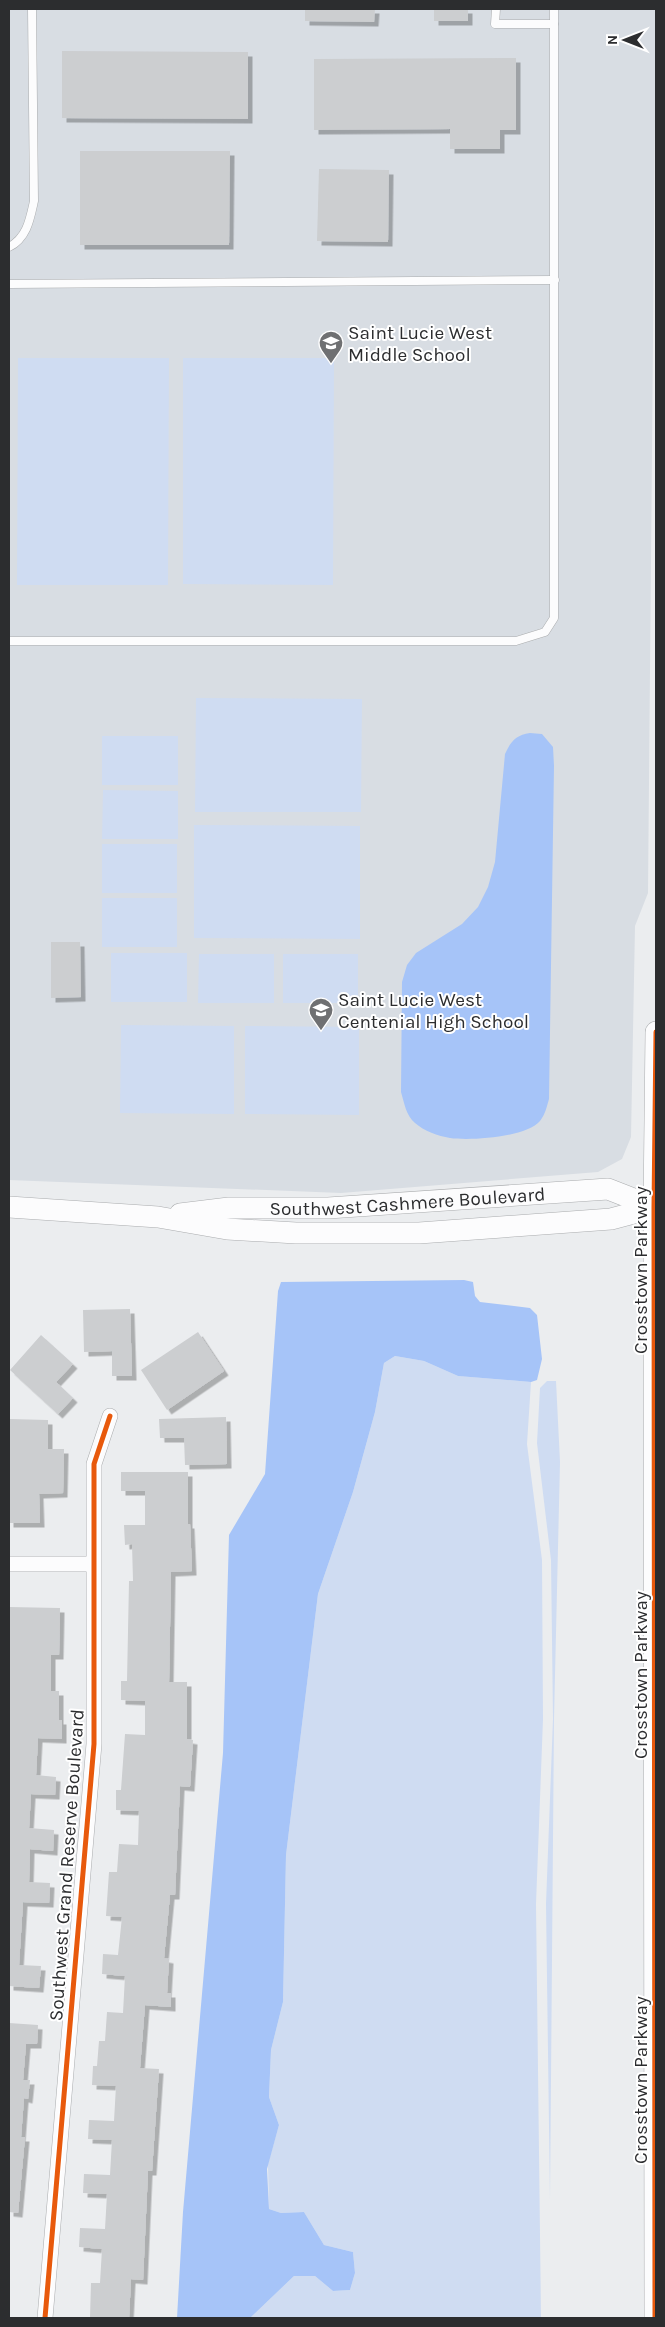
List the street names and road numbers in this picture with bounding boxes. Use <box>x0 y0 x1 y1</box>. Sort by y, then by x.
street label: Southwest Cashmere Boulevard <box>269 1183 546 1220</box>
street label: Crosstown Parkway <box>630 1186 652 1354</box>
street label: Crosstown Parkway <box>630 1591 652 1759</box>
street label: Southwest Grand Reserve Boulevard <box>45 1708 89 2022</box>
street label: Crosstown Parkway <box>630 1996 652 2164</box>

